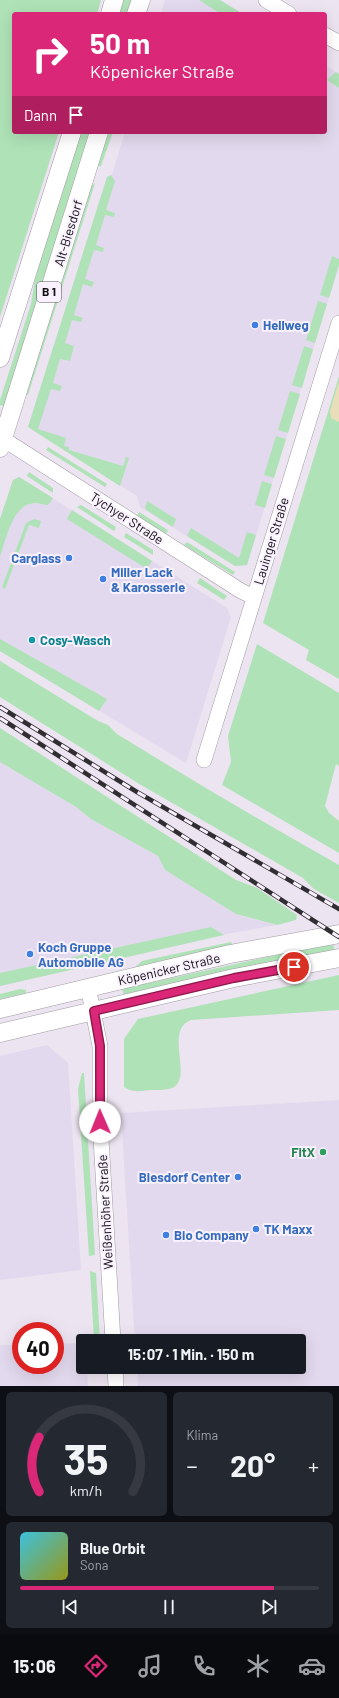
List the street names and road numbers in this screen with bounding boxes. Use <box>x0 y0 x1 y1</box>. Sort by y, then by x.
street label: Alt-Biesdorf <box>50 197 86 268</box>
road number: B 1 <box>37 282 61 302</box>
street label: Tychyer Straße <box>87 488 167 548</box>
street label: Lauinger Straße <box>250 495 292 587</box>
street label: Köpenicker Straße <box>116 949 222 989</box>
street label: Weißenhöher Straße <box>94 1154 116 1270</box>

